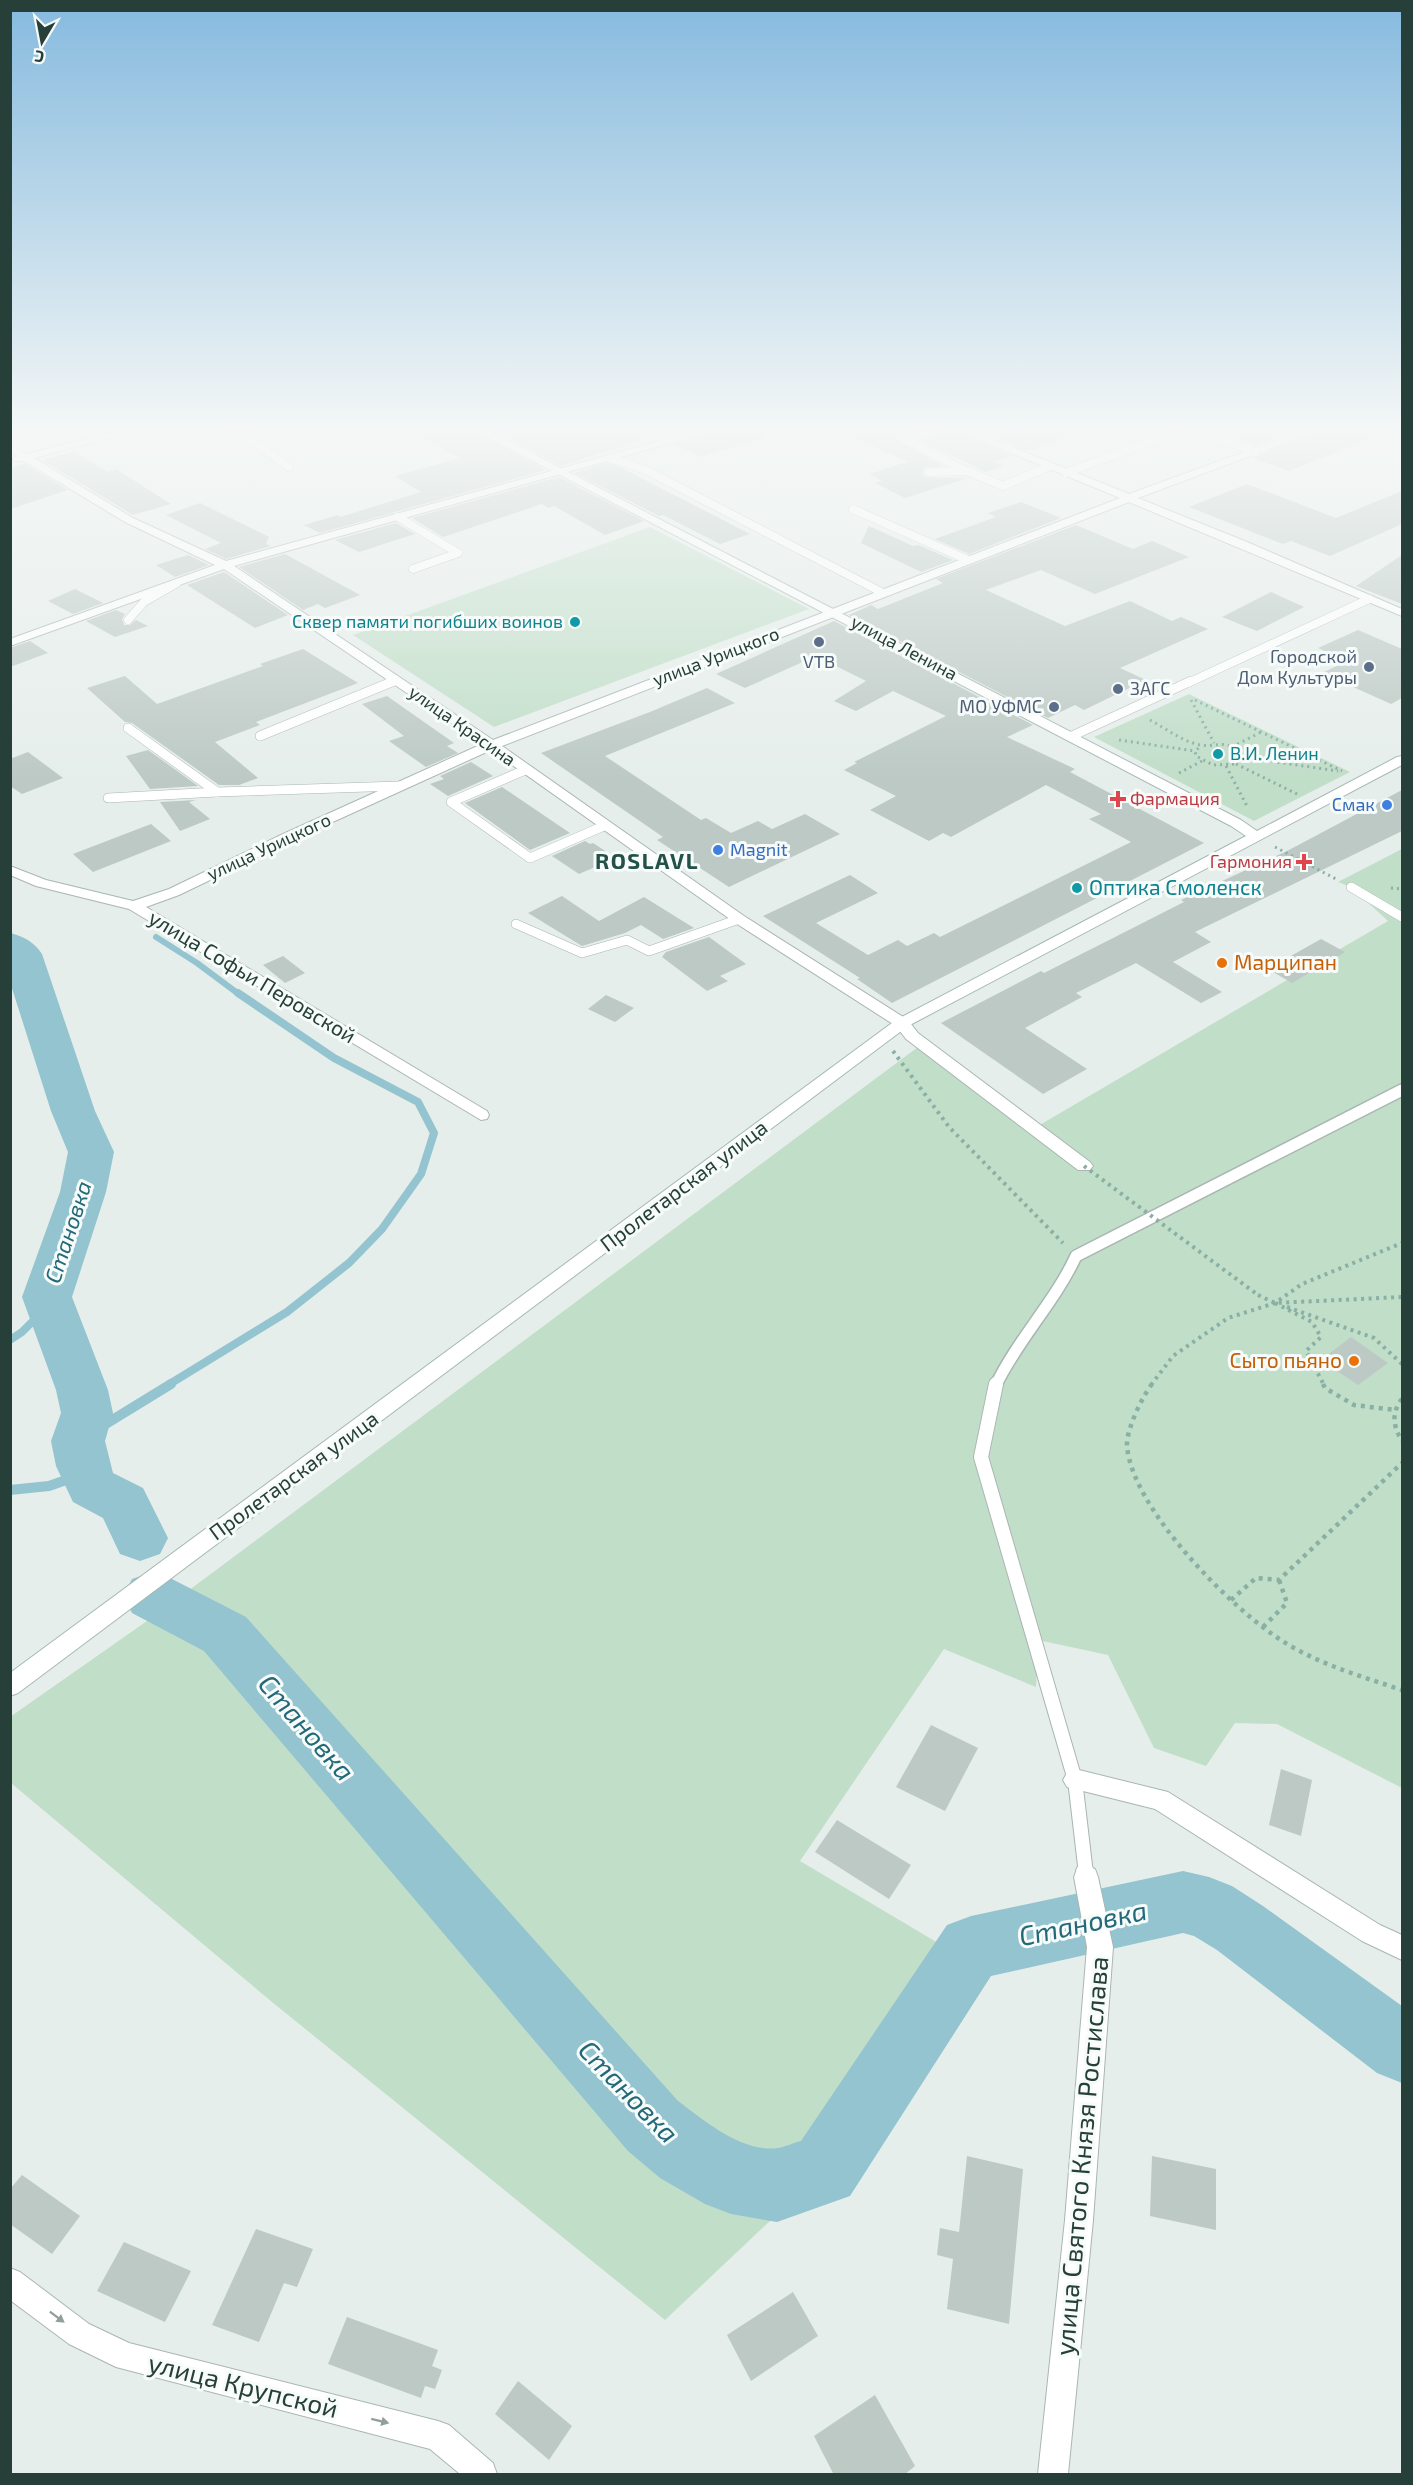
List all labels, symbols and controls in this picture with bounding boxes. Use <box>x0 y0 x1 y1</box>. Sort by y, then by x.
north arrow <box>12 12 72 72</box>
text: С <box>33 47 46 67</box>
place label: Сквер памяти погибших воинов <box>292 610 563 632</box>
street label: улица Ленина <box>848 610 961 684</box>
marker: Сквер памяти погибших воинов <box>568 615 582 629</box>
street label: улица Урицкого <box>649 622 782 690</box>
marker: VTB <box>812 635 826 649</box>
place label: Городской Дом Культуры <box>1237 645 1357 688</box>
place label: VTB <box>803 650 835 672</box>
marker: Городской Дом Культуры <box>1362 660 1376 674</box>
place label: ЗАГС <box>1130 677 1170 699</box>
street label: улица Красина <box>405 680 520 770</box>
marker: ЗАГС <box>1111 682 1125 696</box>
place label: МО УФМС <box>959 695 1042 717</box>
marker: МО УФМС <box>1047 700 1061 714</box>
place label: В.И. Ленин <box>1230 742 1319 764</box>
marker: В.И. Ленин <box>1211 747 1225 761</box>
place label: Фармация <box>1130 787 1220 809</box>
marker: Фармация <box>1111 792 1125 806</box>
place label: Смак <box>1332 793 1375 815</box>
marker: Смак <box>1380 798 1394 812</box>
street label: улица Урицкого <box>203 808 334 884</box>
place label: Magnit <box>730 838 788 860</box>
marker: Magnit <box>711 843 725 857</box>
district label: ROSLAVL <box>595 847 699 873</box>
place label: Гармония <box>1210 850 1292 872</box>
marker: Гармония <box>1297 855 1311 869</box>
place label: Оптика Смоленск <box>1089 874 1262 899</box>
marker: Оптика Смоленск <box>1070 881 1084 895</box>
street label: улица Софьи Перовской <box>144 904 361 1048</box>
place label: Марципан <box>1234 949 1337 974</box>
marker: Марципан <box>1215 956 1229 970</box>
street label: Пролетарская улица <box>595 1114 772 1257</box>
water label: Становка <box>38 1177 96 1286</box>
place label: Сыто пьяно <box>1230 1347 1342 1372</box>
marker: Сыто пьяно <box>1347 1354 1361 1368</box>
street label: Пролетарская улица <box>204 1405 383 1545</box>
water label: Становка <box>253 1667 362 1786</box>
water label: Становка <box>1016 1893 1149 1951</box>
street label: улица Святого Князя Ростислава <box>1048 1955 1114 2357</box>
water label: Становка <box>573 2033 686 2148</box>
one-way arrow <box>49 2311 65 2324</box>
street label: улица Крупской <box>145 2346 342 2424</box>
one-way arrow <box>371 2417 389 2427</box>

